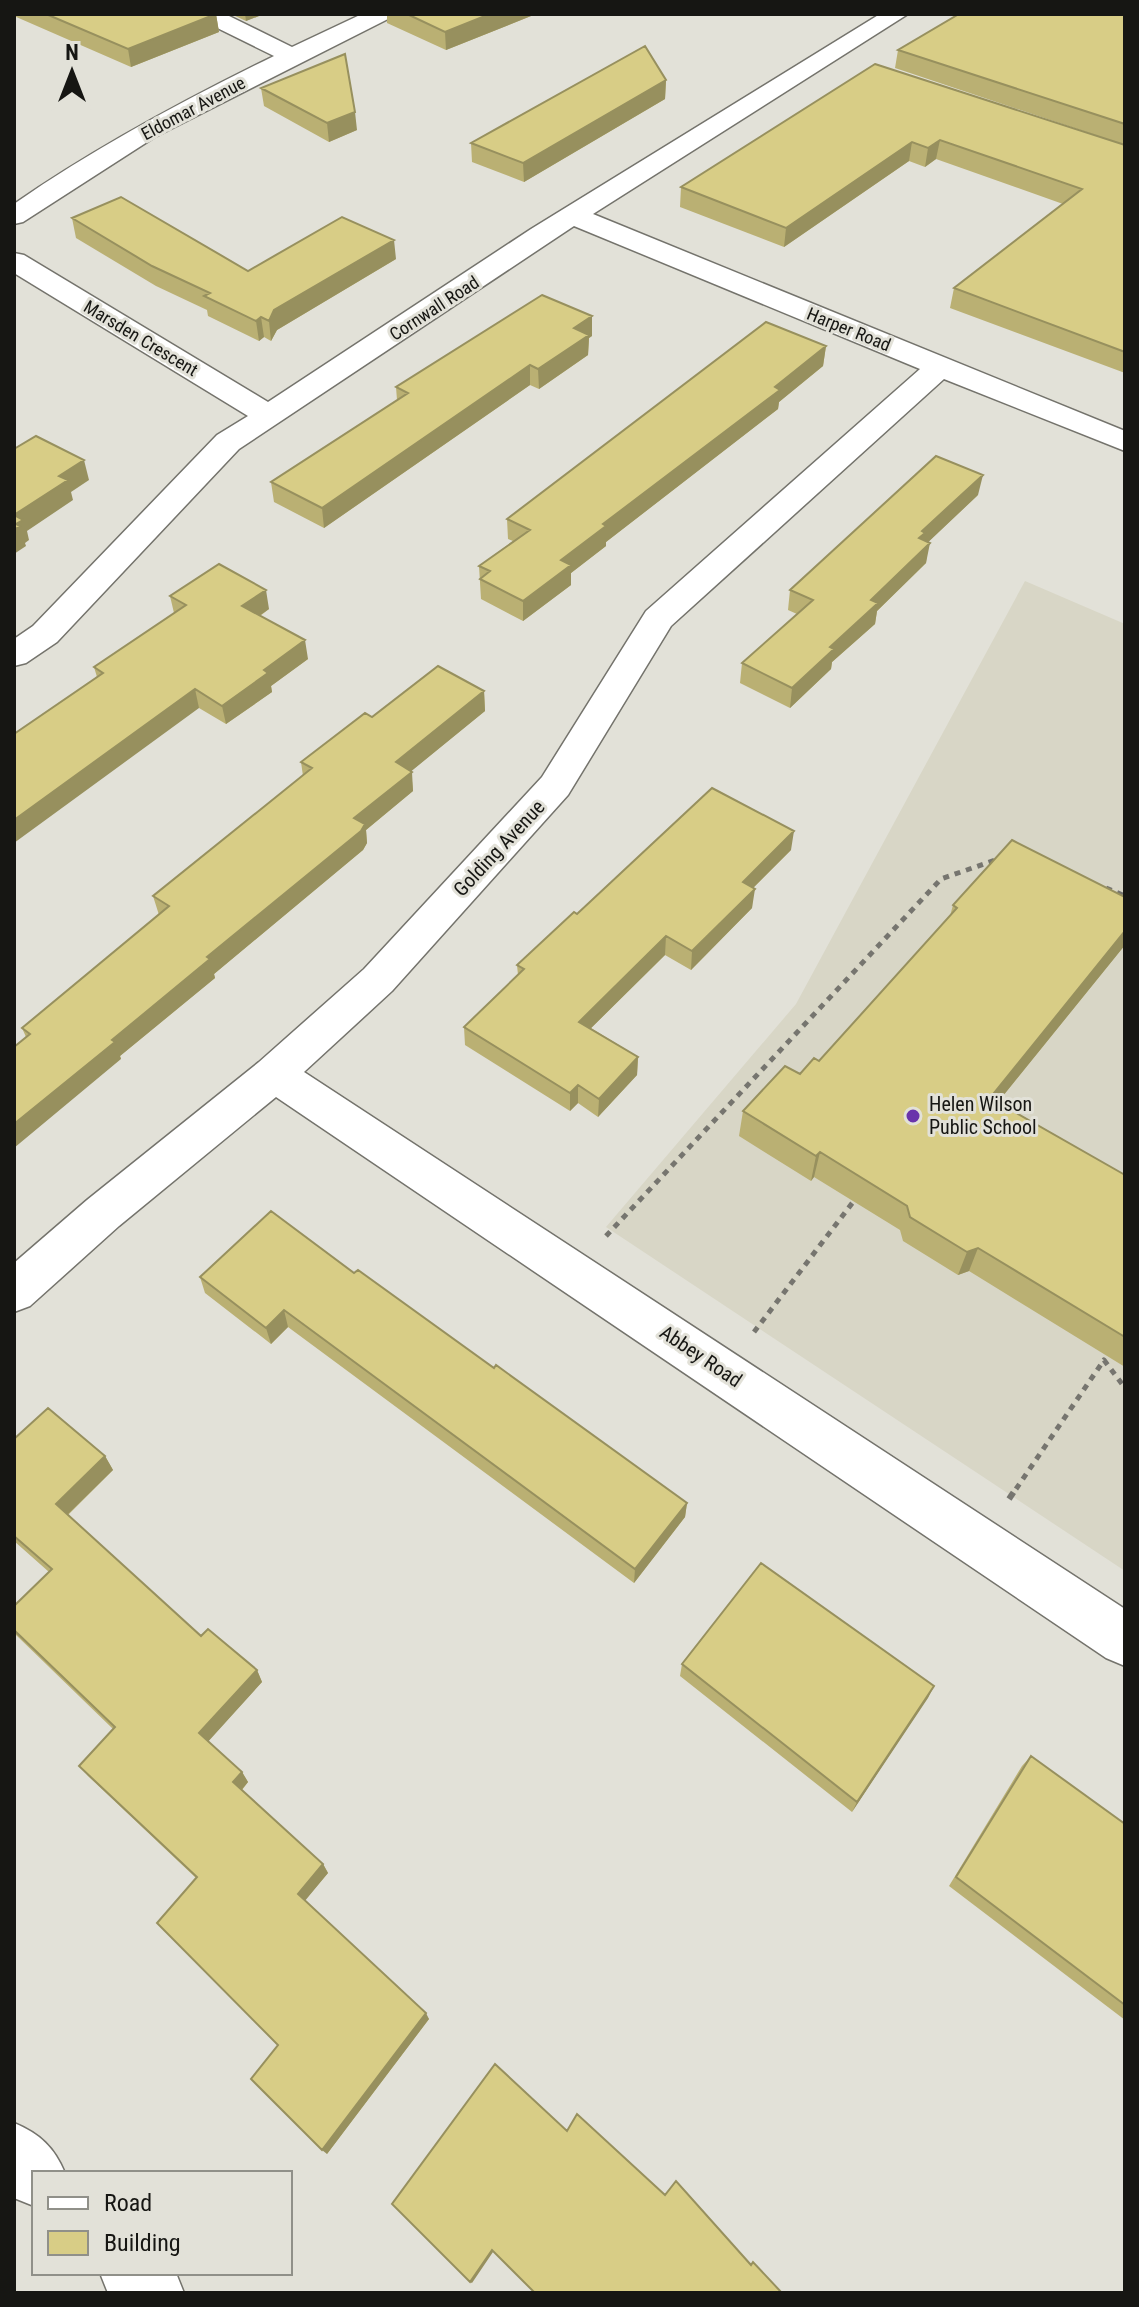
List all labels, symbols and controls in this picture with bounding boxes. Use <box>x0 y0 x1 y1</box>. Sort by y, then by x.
north arrow <box>32 32 112 112</box>
text: N <box>65 40 79 65</box>
street label: Eldomar Avenue <box>137 72 249 144</box>
street label: Cornwall Road <box>385 271 483 345</box>
street label: Marsden Crescent <box>80 296 202 380</box>
street label: Harper Road <box>804 303 894 355</box>
street label: Golding Avenue <box>448 795 550 901</box>
place label: Helen Wilson Public School <box>929 1092 1037 1139</box>
marker: Helen Wilson Public School <box>904 1107 922 1125</box>
street label: Abbey Road <box>655 1320 747 1392</box>
legend <box>32 2171 292 2275</box>
text: Road <box>104 2189 152 2217</box>
text: Building <box>104 2229 181 2257</box>

